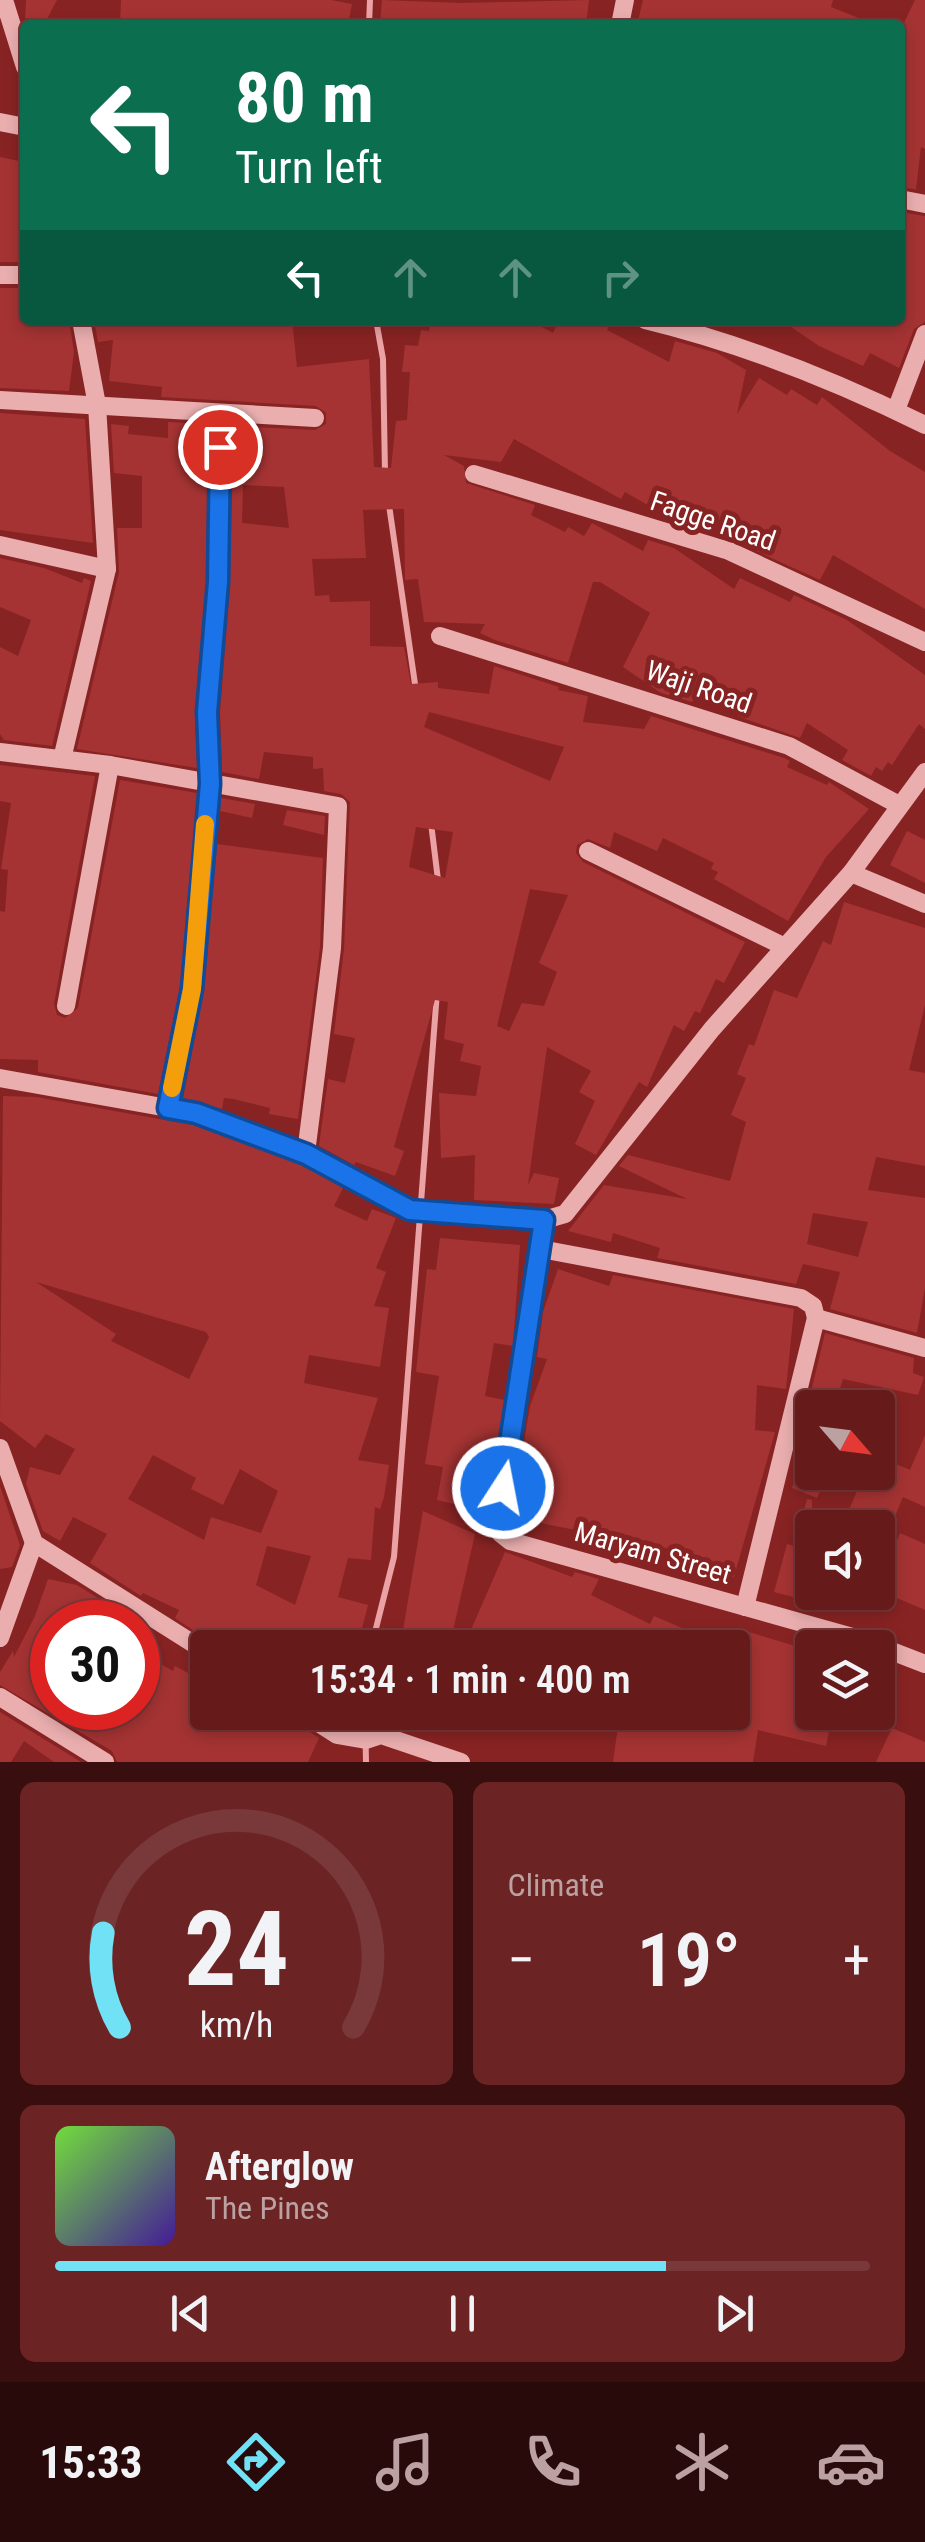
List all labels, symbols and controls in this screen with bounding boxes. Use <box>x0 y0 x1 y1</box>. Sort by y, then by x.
text: 80 m <box>235 57 374 139</box>
icon: left <box>70 60 200 190</box>
text: Turn left <box>235 141 383 194</box>
icon: left <box>278 250 333 305</box>
icon: ahead <box>383 250 438 305</box>
icon: ahead <box>488 250 543 305</box>
icon: right <box>593 250 648 305</box>
pin <box>178 405 263 490</box>
icon: arrive <box>193 420 248 475</box>
street label: Fagge Road <box>646 484 780 558</box>
street label: Waji Road <box>642 654 756 720</box>
north arrow <box>795 1390 895 1490</box>
map controls <box>795 1390 895 1730</box>
position arrow <box>451 1436 555 1540</box>
button: sound <box>795 1510 895 1610</box>
street label: Maryam Street <box>571 1515 735 1591</box>
speed limit sign: 30 <box>30 1600 160 1730</box>
button: layers <box>795 1630 895 1730</box>
text: 15:34 · 1 min · 400 m <box>310 1658 630 1702</box>
text: Climate <box>508 1866 604 1904</box>
text: 24 <box>184 1889 289 2010</box>
text: 19° <box>637 1916 741 2004</box>
text: − <box>508 1928 535 1992</box>
text: + <box>843 1928 870 1992</box>
text: km/h <box>199 2004 273 2046</box>
text: Afterglow <box>205 2145 354 2189</box>
text: The Pines <box>205 2189 330 2227</box>
icon: previous <box>163 2286 218 2341</box>
icon: pause <box>435 2286 490 2341</box>
icon: next <box>707 2286 762 2341</box>
icon: directions <box>221 2427 291 2497</box>
icon: music <box>370 2427 440 2497</box>
icon: phone <box>518 2427 588 2497</box>
icon: climate <box>667 2427 737 2497</box>
icon: car <box>816 2427 886 2497</box>
text: 15:33 <box>39 2436 143 2489</box>

